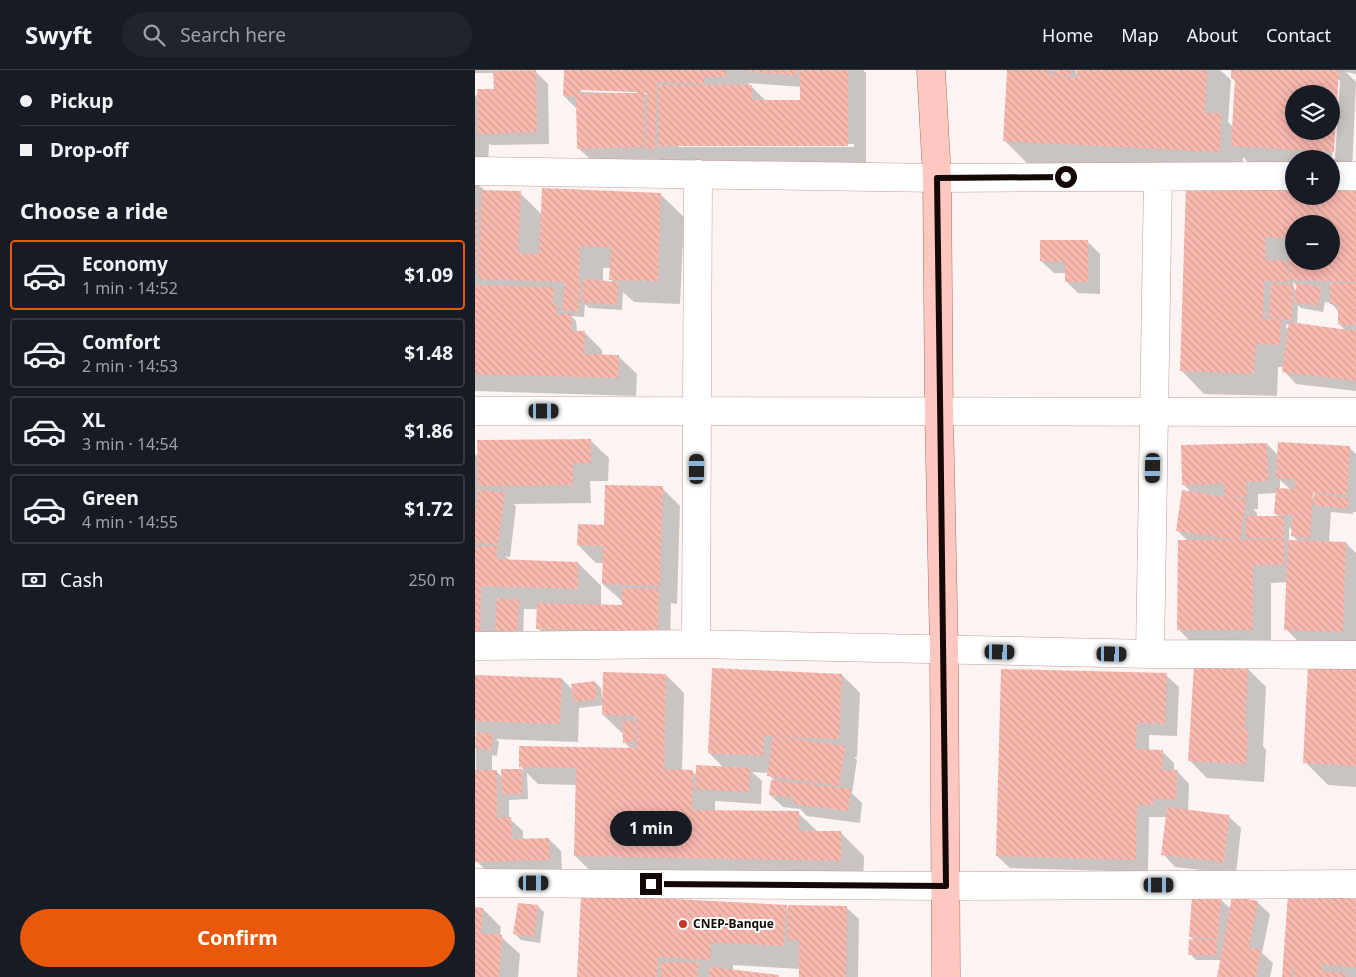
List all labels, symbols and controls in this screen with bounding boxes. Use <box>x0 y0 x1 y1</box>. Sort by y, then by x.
search box <box>122 12 472 57</box>
text: Swyft <box>25 18 92 51</box>
icon: search <box>140 21 168 49</box>
text: Search here <box>180 22 286 48</box>
text: Home <box>1042 23 1093 47</box>
text: Map <box>1121 23 1159 47</box>
text: About <box>1187 23 1238 47</box>
text: Contact <box>1266 23 1331 47</box>
map controls <box>1285 85 1340 270</box>
button: layers <box>1285 85 1340 140</box>
text: Pickup <box>50 88 113 114</box>
text: Drop-off <box>50 137 129 163</box>
button: + <box>1285 150 1340 205</box>
route start <box>1055 166 1077 188</box>
text: Choose a ride <box>20 195 168 225</box>
button: − <box>1285 215 1340 270</box>
text: Economy <box>82 251 168 277</box>
icon: car <box>22 253 67 298</box>
text: $1.09 <box>404 262 453 288</box>
text: 1 min · 14:52 <box>82 277 178 299</box>
text: Comfort <box>82 329 161 355</box>
icon: car <box>22 331 67 376</box>
text: $1.48 <box>404 340 453 366</box>
text: 2 min · 14:53 <box>82 355 178 377</box>
car <box>529 404 559 419</box>
text: XL <box>82 407 105 433</box>
icon: car <box>22 409 67 454</box>
text: $1.86 <box>404 418 453 444</box>
text: 3 min · 14:54 <box>82 433 178 455</box>
car <box>1145 453 1160 483</box>
car <box>689 454 704 484</box>
text: Green <box>82 485 139 511</box>
icon: car <box>22 487 67 532</box>
text: $1.72 <box>404 496 453 522</box>
text: 4 min · 14:55 <box>82 511 178 533</box>
icon: cash <box>20 566 48 594</box>
text: Cash <box>60 567 104 593</box>
text: 250 m <box>408 569 455 591</box>
car <box>984 644 1015 660</box>
car <box>1096 646 1127 662</box>
callout: 1 min <box>610 812 692 846</box>
text: 1 min <box>629 817 673 839</box>
route end <box>640 873 662 895</box>
car <box>519 876 549 891</box>
car <box>1144 878 1174 893</box>
button: Confirm <box>20 909 455 967</box>
place label: CNEP-Banque <box>693 915 774 932</box>
marker: CNEP-Banque <box>677 918 689 930</box>

